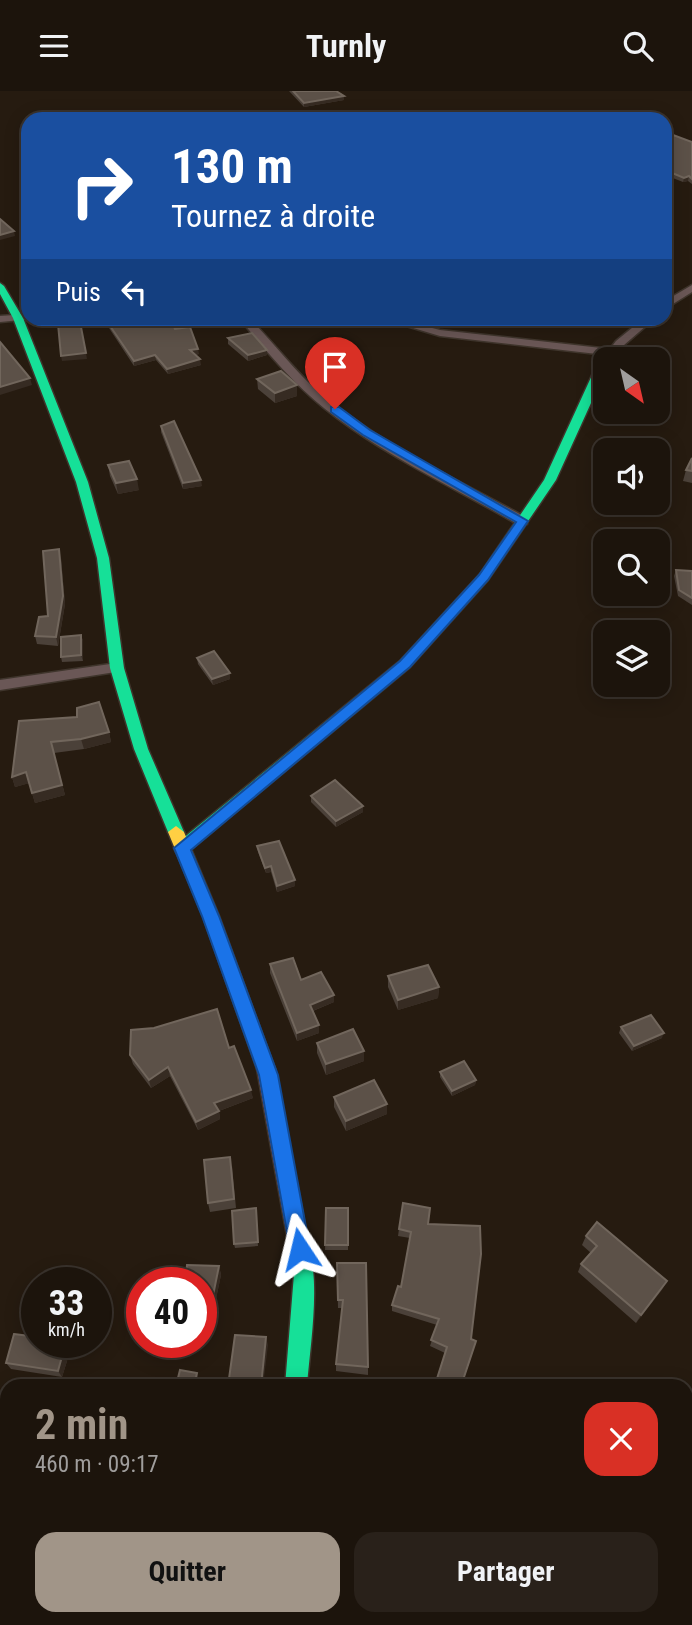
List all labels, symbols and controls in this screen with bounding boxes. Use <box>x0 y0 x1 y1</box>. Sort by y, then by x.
icon: menu <box>35 27 73 65</box>
text: Turnly <box>306 27 386 65</box>
icon: search <box>619 27 657 65</box>
text: 130 m <box>171 138 293 195</box>
icon: right <box>56 140 147 231</box>
text: Tournez à droite <box>171 197 375 235</box>
icon: left <box>115 273 153 311</box>
text: Puis <box>56 277 101 307</box>
pin <box>305 337 365 409</box>
north arrow <box>593 347 670 423</box>
map controls <box>593 347 670 697</box>
icon: arrive <box>316 348 354 386</box>
button: sound <box>593 438 670 515</box>
button: search <box>593 529 670 606</box>
button: layers <box>593 620 670 697</box>
position arrow <box>263 1212 337 1286</box>
speed limit sign: 40 <box>126 1267 217 1358</box>
text: 33 <box>49 1283 84 1324</box>
text: km/h <box>48 1319 85 1340</box>
text: 2 min <box>35 1400 128 1449</box>
button: close <box>584 1402 658 1476</box>
text: 460 m · 09:17 <box>35 1451 159 1478</box>
button: Quitter <box>35 1532 340 1612</box>
button: Partager <box>354 1532 658 1612</box>

